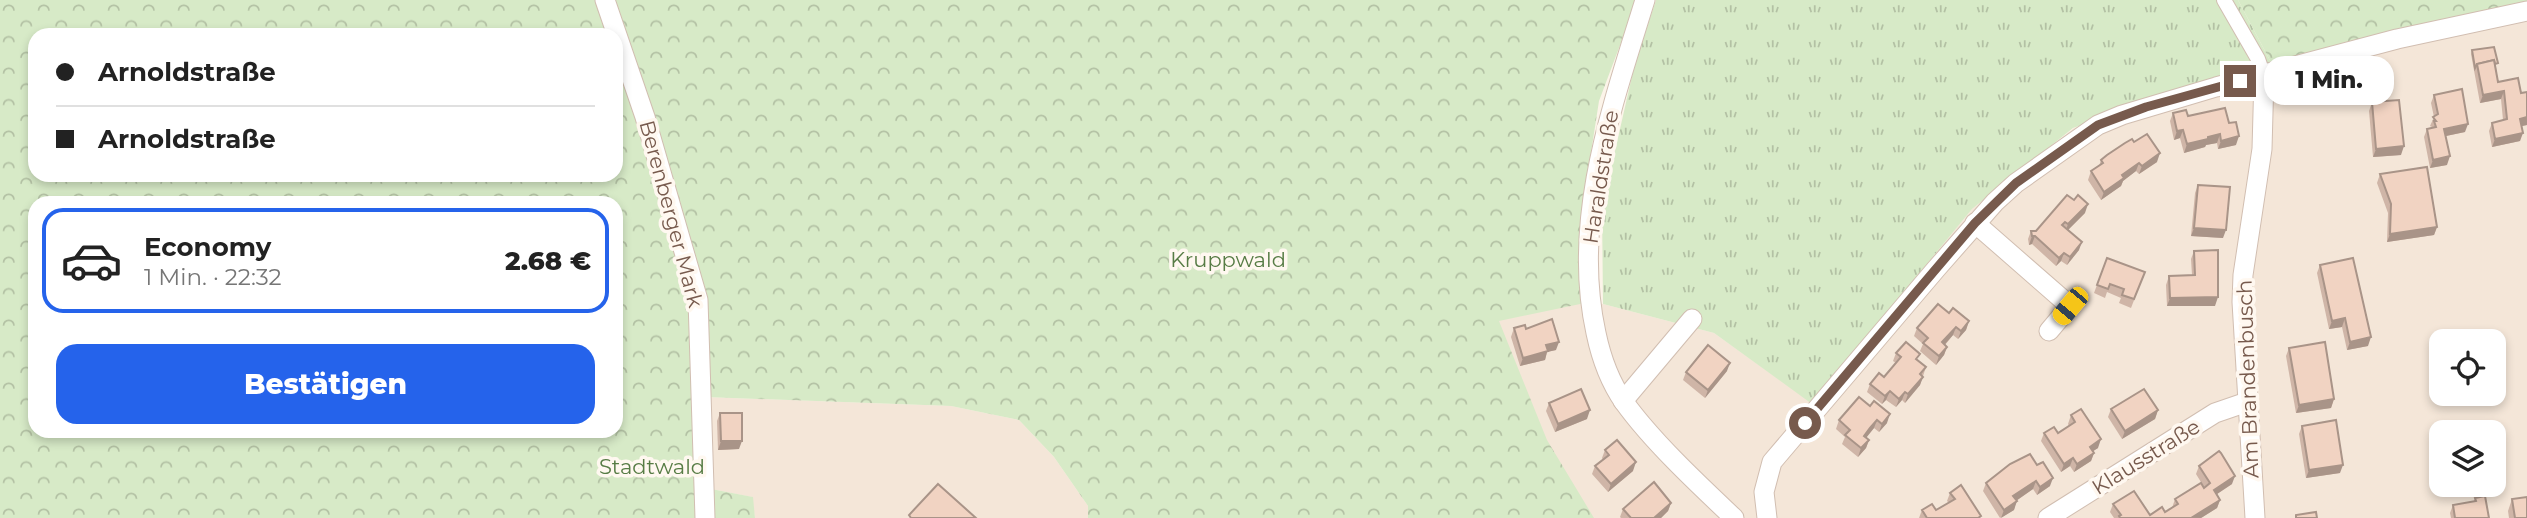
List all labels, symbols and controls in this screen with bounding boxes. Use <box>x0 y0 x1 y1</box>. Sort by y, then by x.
text: Arnoldstraße <box>98 56 276 88</box>
callout: 1 Min. <box>2264 56 2394 106</box>
route end <box>2224 65 2256 97</box>
text: 1 Min. <box>2295 66 2363 94</box>
street label: Haraldstraße <box>1578 108 1623 245</box>
street label: Berenberger Mark <box>634 117 709 311</box>
text: Arnoldstraße <box>98 123 276 155</box>
icon: car <box>60 229 123 292</box>
text: Economy <box>144 231 271 263</box>
text: 2.68 € <box>505 245 591 277</box>
park label: Kruppwald <box>1170 247 1286 272</box>
text: 1 Min. · 22:32 <box>144 263 282 291</box>
street label: Am Brandenbusch <box>2232 279 2263 479</box>
car <box>2049 283 2092 329</box>
map controls <box>2429 329 2506 497</box>
button: locate <box>2429 329 2506 406</box>
button: Bestätigen <box>56 344 595 424</box>
route start <box>1789 407 1821 439</box>
street label: Klausstraße <box>2087 413 2204 500</box>
button: layers <box>2429 420 2506 497</box>
park label: Stadtwald <box>599 454 705 479</box>

